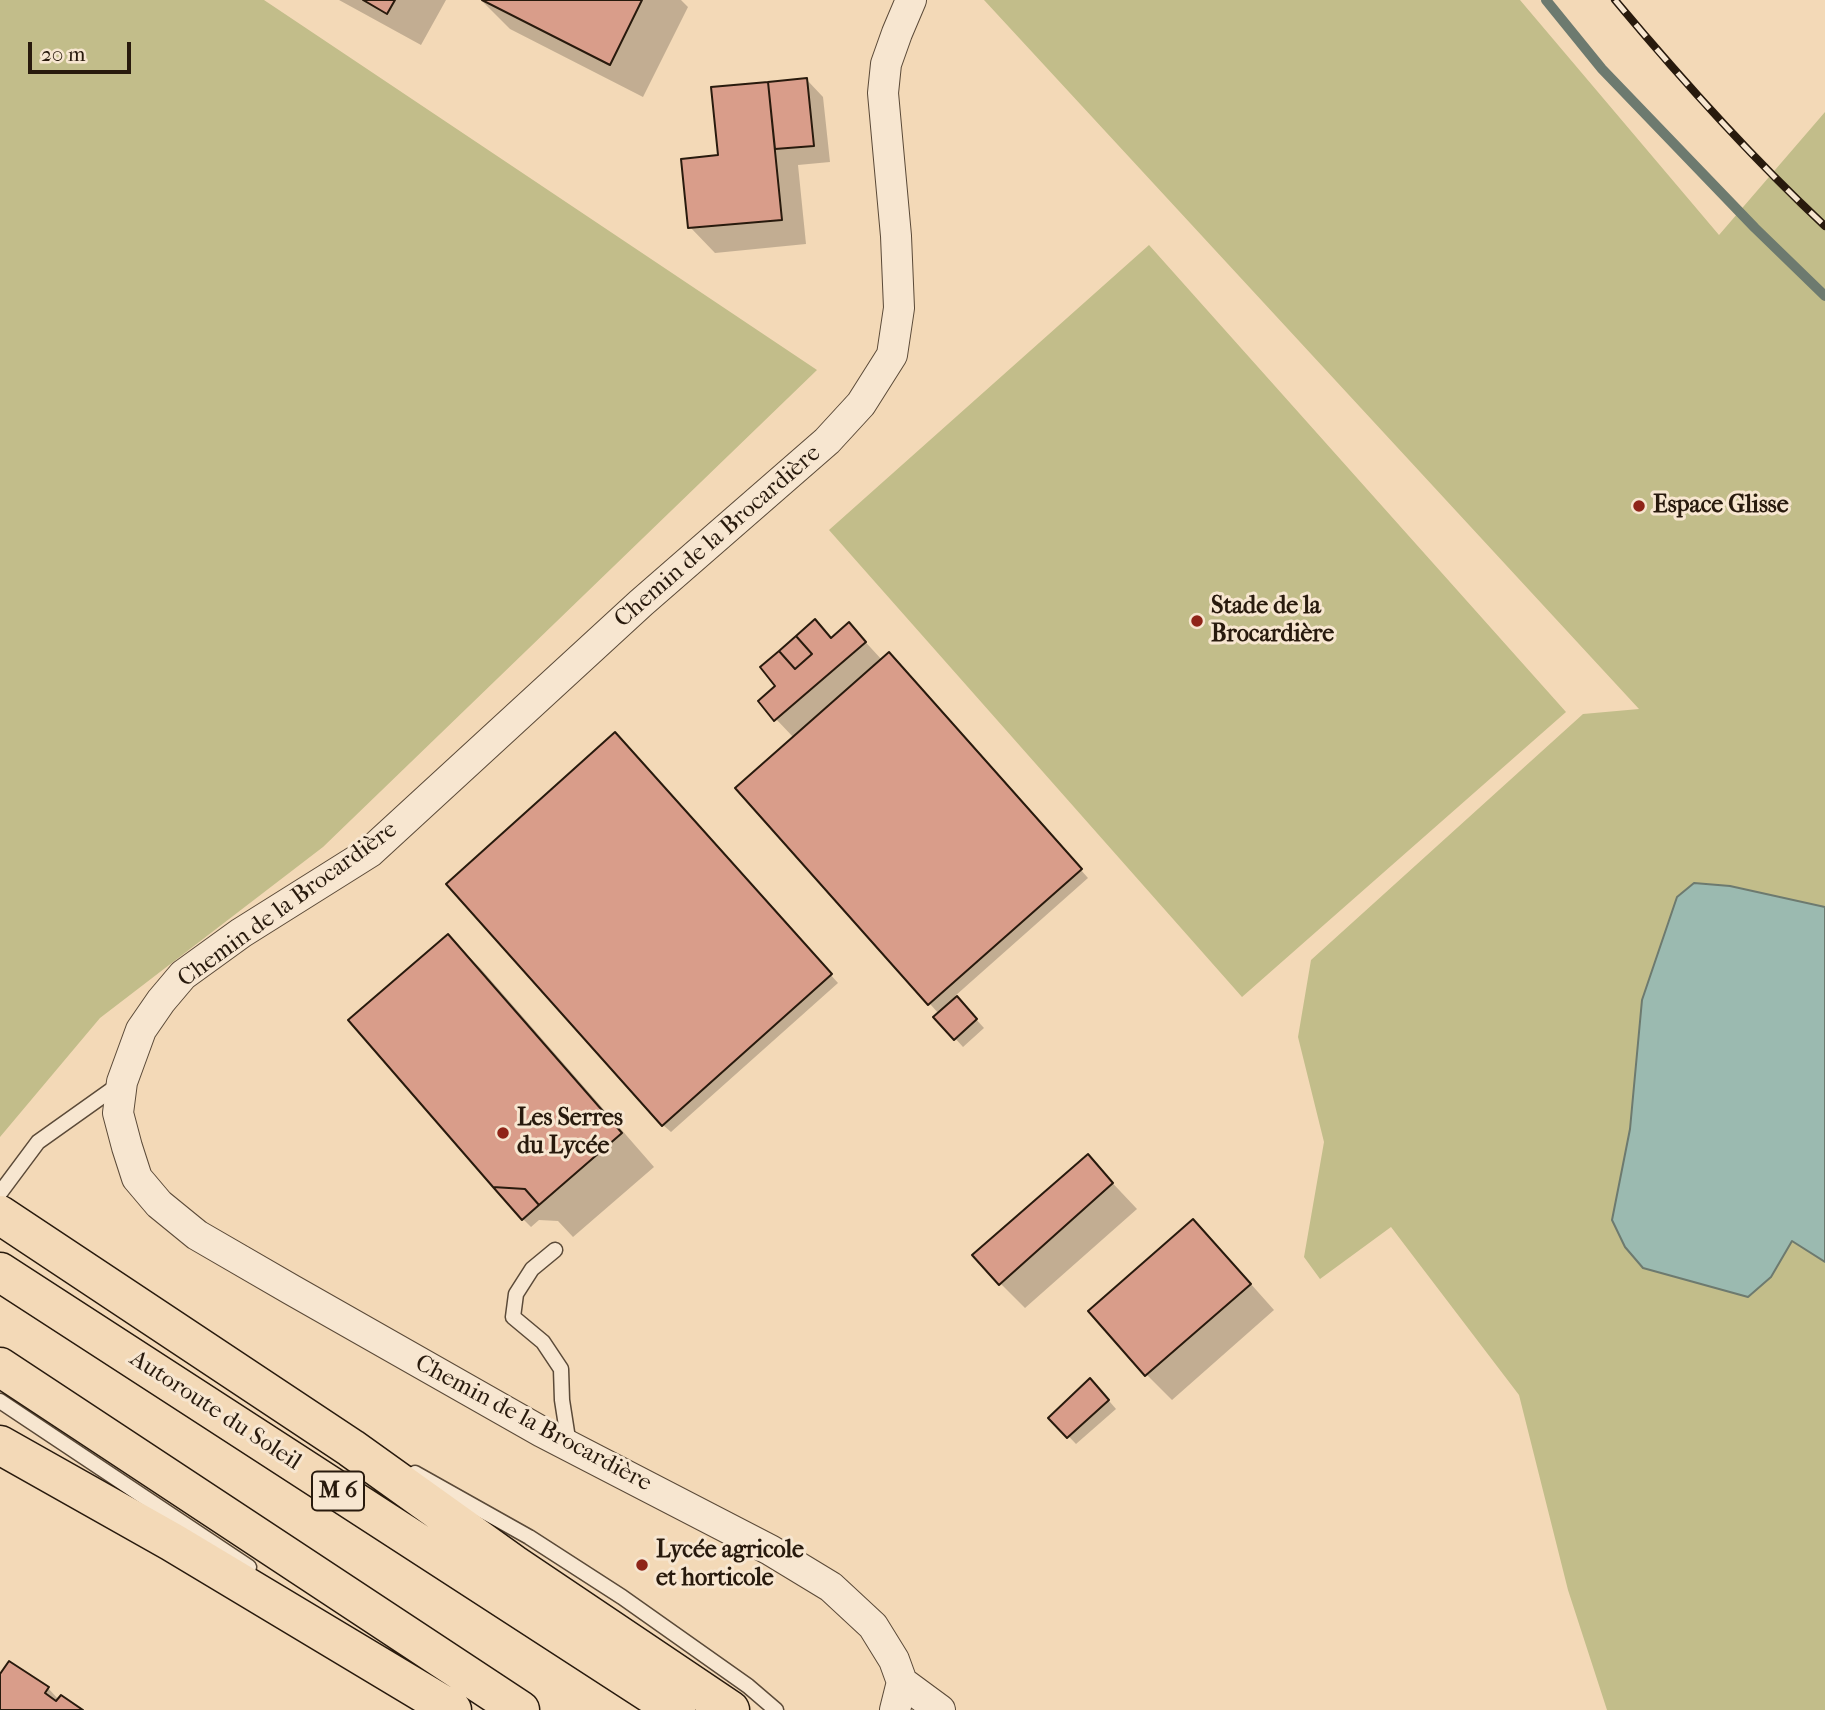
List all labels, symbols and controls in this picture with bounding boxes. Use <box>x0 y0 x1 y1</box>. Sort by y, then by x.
scale bar <box>32 28 135 72</box>
text: 20 m <box>41 42 85 66</box>
street label: Chemin de la Brocardière <box>609 440 827 634</box>
place label: Espace Glisse <box>1653 492 1789 520</box>
marker: Espace Glisse <box>1631 498 1647 514</box>
place label: Stade de la Brocardière <box>1211 593 1334 649</box>
marker: Stade de la Brocardière <box>1189 613 1205 629</box>
street label: Chemin de la Brocardière <box>173 816 403 994</box>
place label: Les Serres du Lycée <box>517 1105 623 1161</box>
marker: Les Serres du Lycée <box>495 1125 511 1141</box>
street label: Autoroute du Soleil <box>124 1345 306 1477</box>
street label: Chemin de la Brocardière <box>410 1349 656 1499</box>
road number: M 6 <box>312 1472 364 1510</box>
place label: Lycée agricole et horticole <box>656 1537 804 1593</box>
marker: Lycée agricole et horticole <box>634 1557 650 1573</box>

